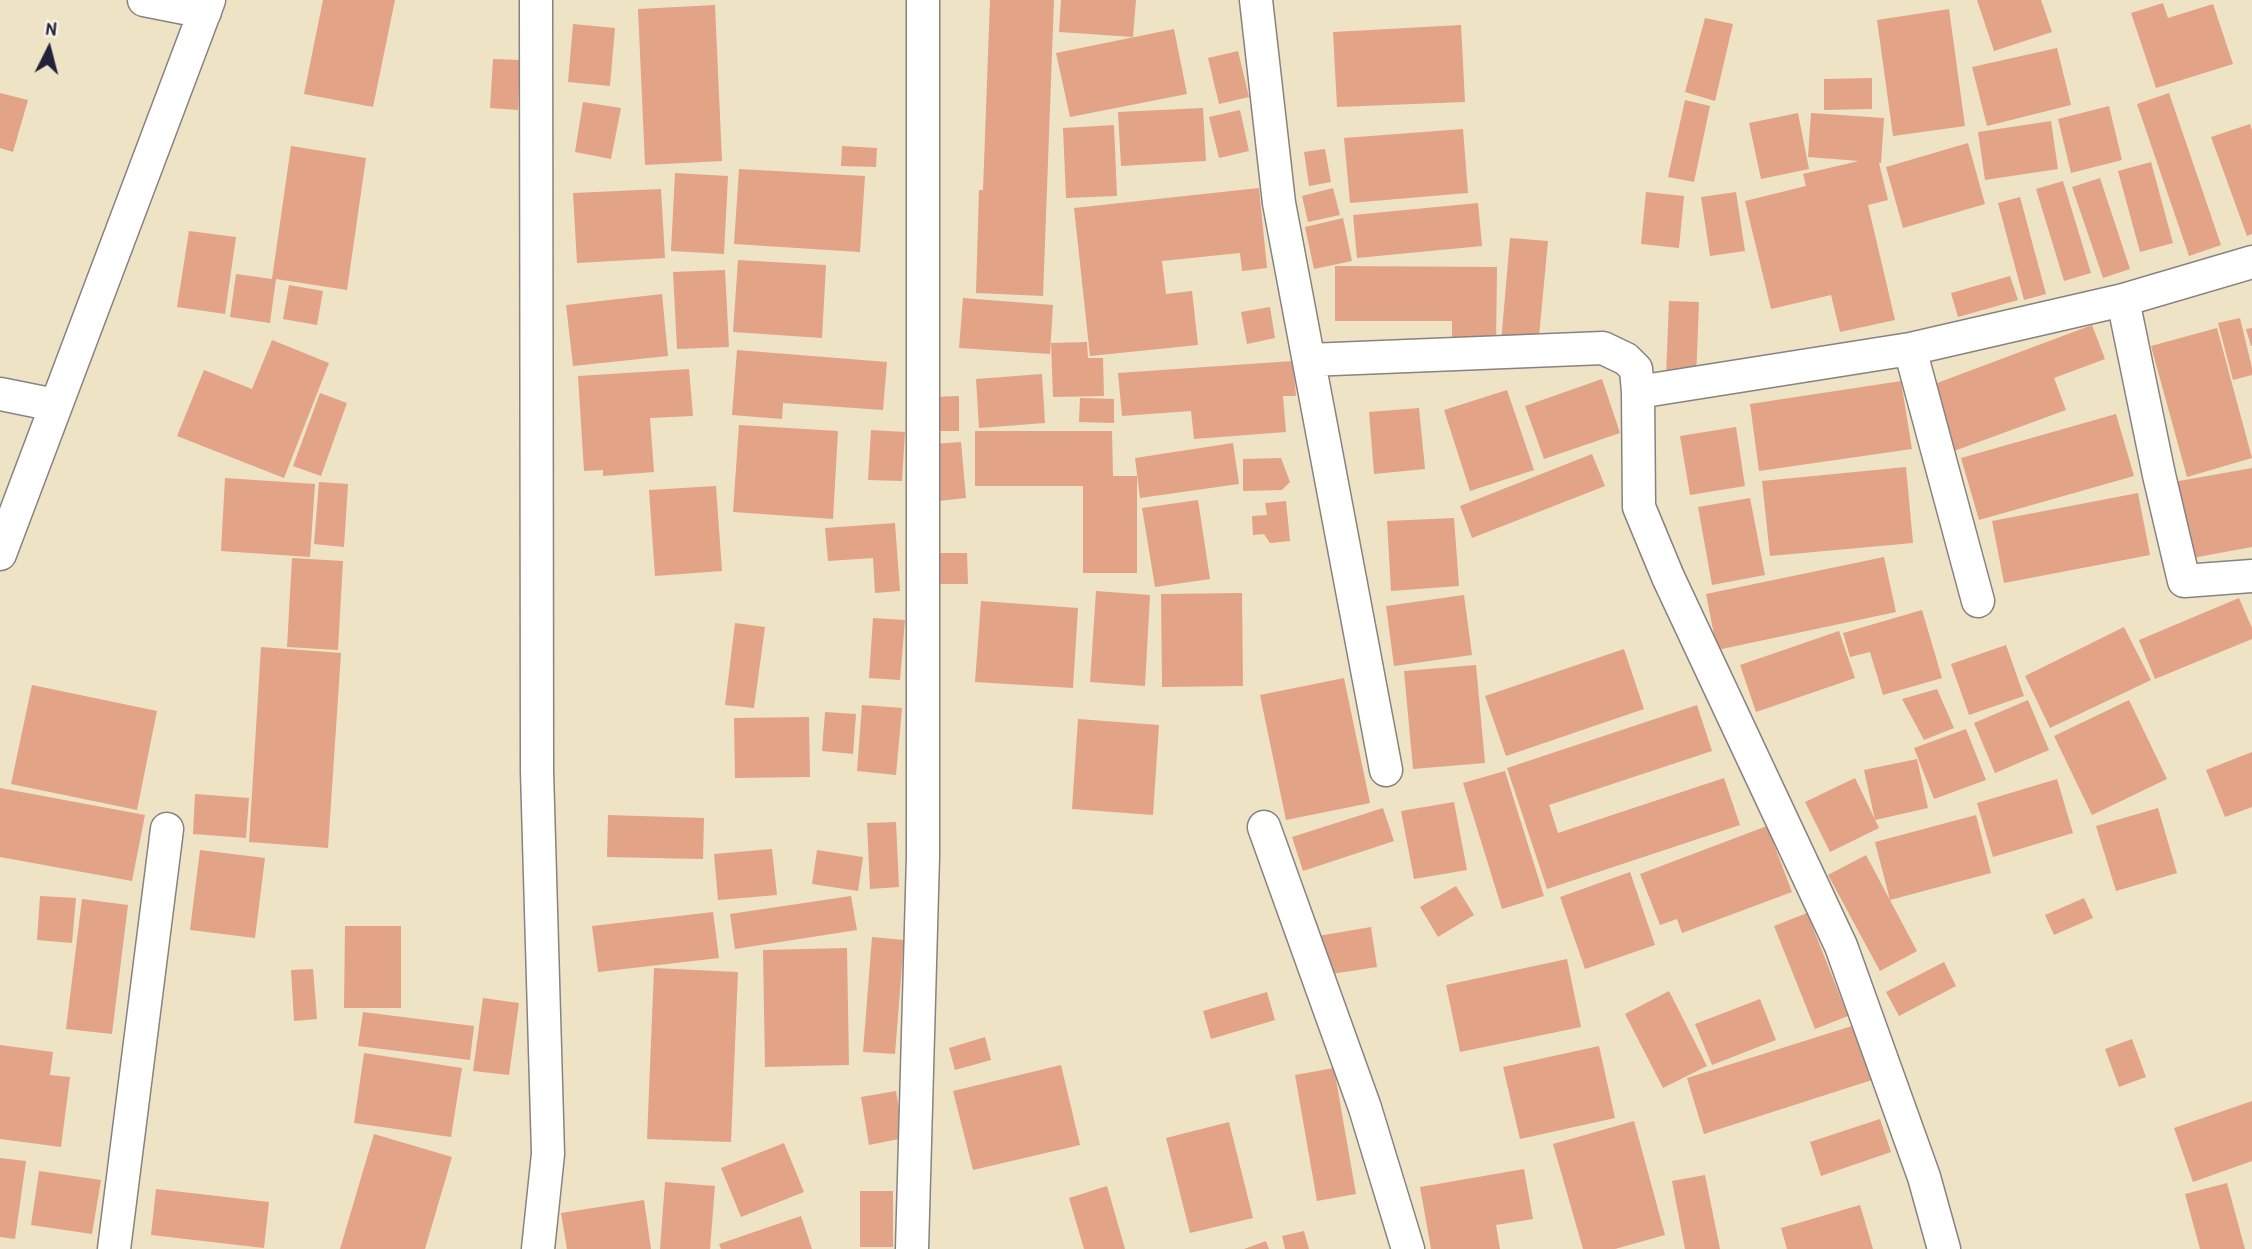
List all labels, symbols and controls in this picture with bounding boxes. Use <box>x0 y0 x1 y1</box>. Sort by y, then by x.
north arrow <box>14 14 84 84</box>
text: N <box>45 15 58 42</box>

